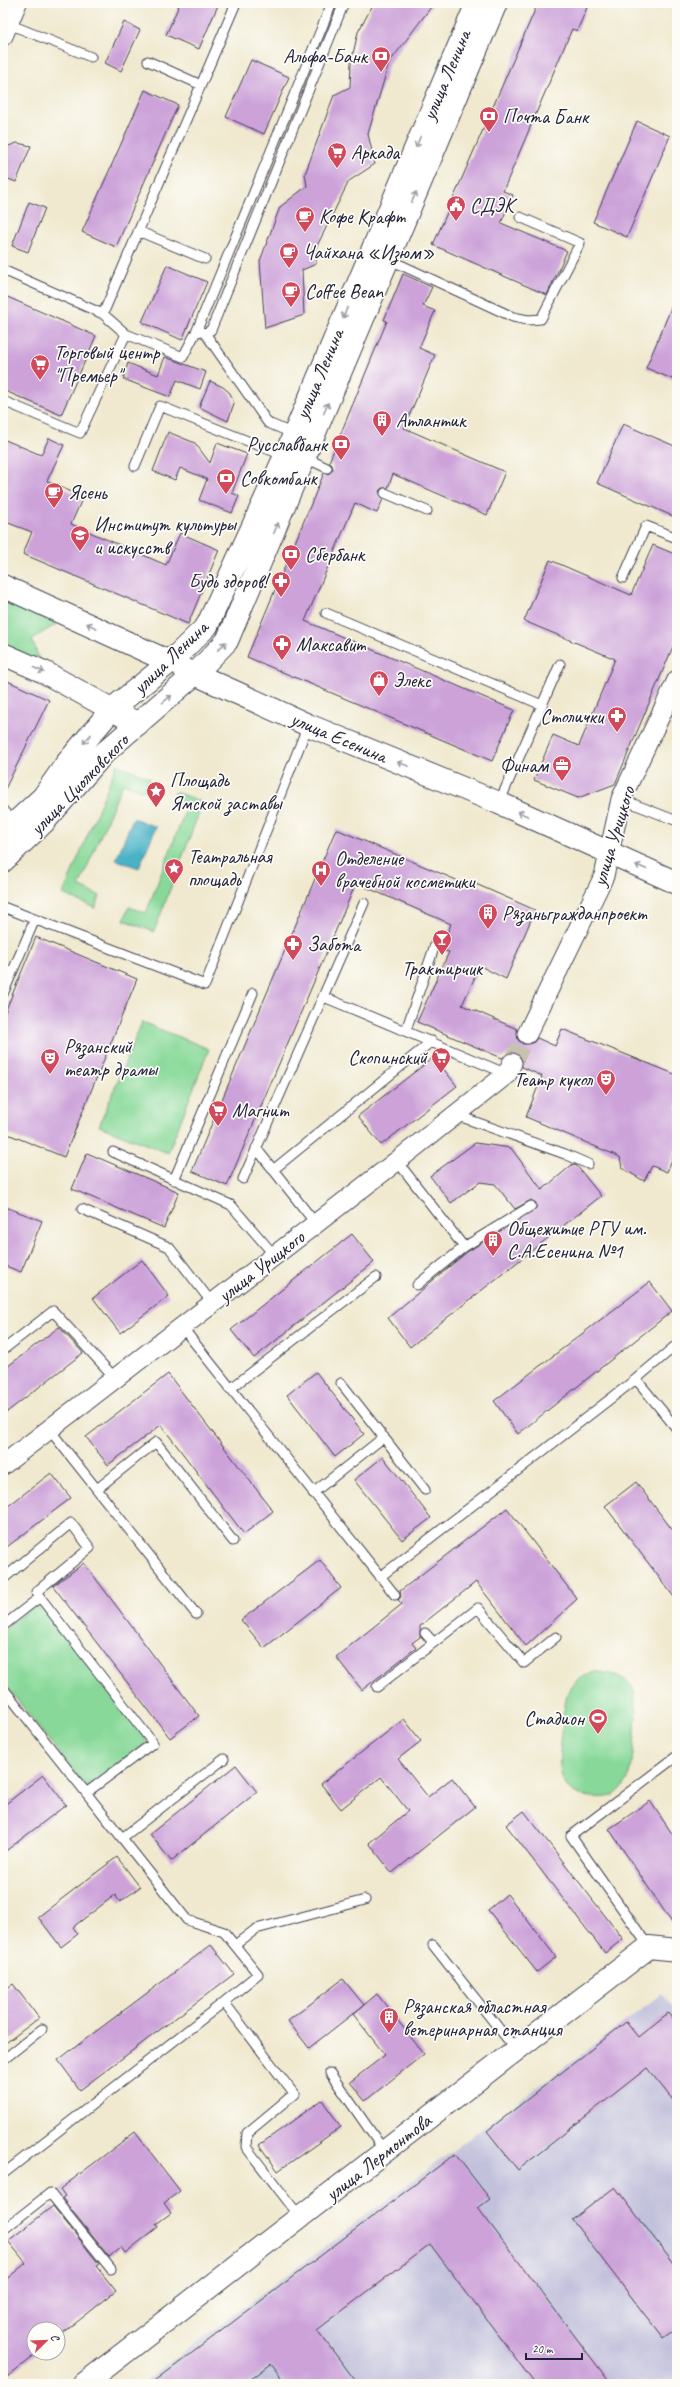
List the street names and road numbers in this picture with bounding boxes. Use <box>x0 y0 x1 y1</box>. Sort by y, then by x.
street label: улица Ленина <box>416 25 477 125</box>
street label: улица Ленина <box>289 324 350 424</box>
street label: улица Ленина <box>127 614 215 700</box>
street label: улица Есенина <box>286 706 392 770</box>
street label: улица Циолковского <box>24 727 135 841</box>
street label: улица Урицкого <box>586 782 641 890</box>
street label: улица Урицкого <box>212 1224 310 1309</box>
street label: улица Лермонтова <box>320 2107 437 2207</box>

